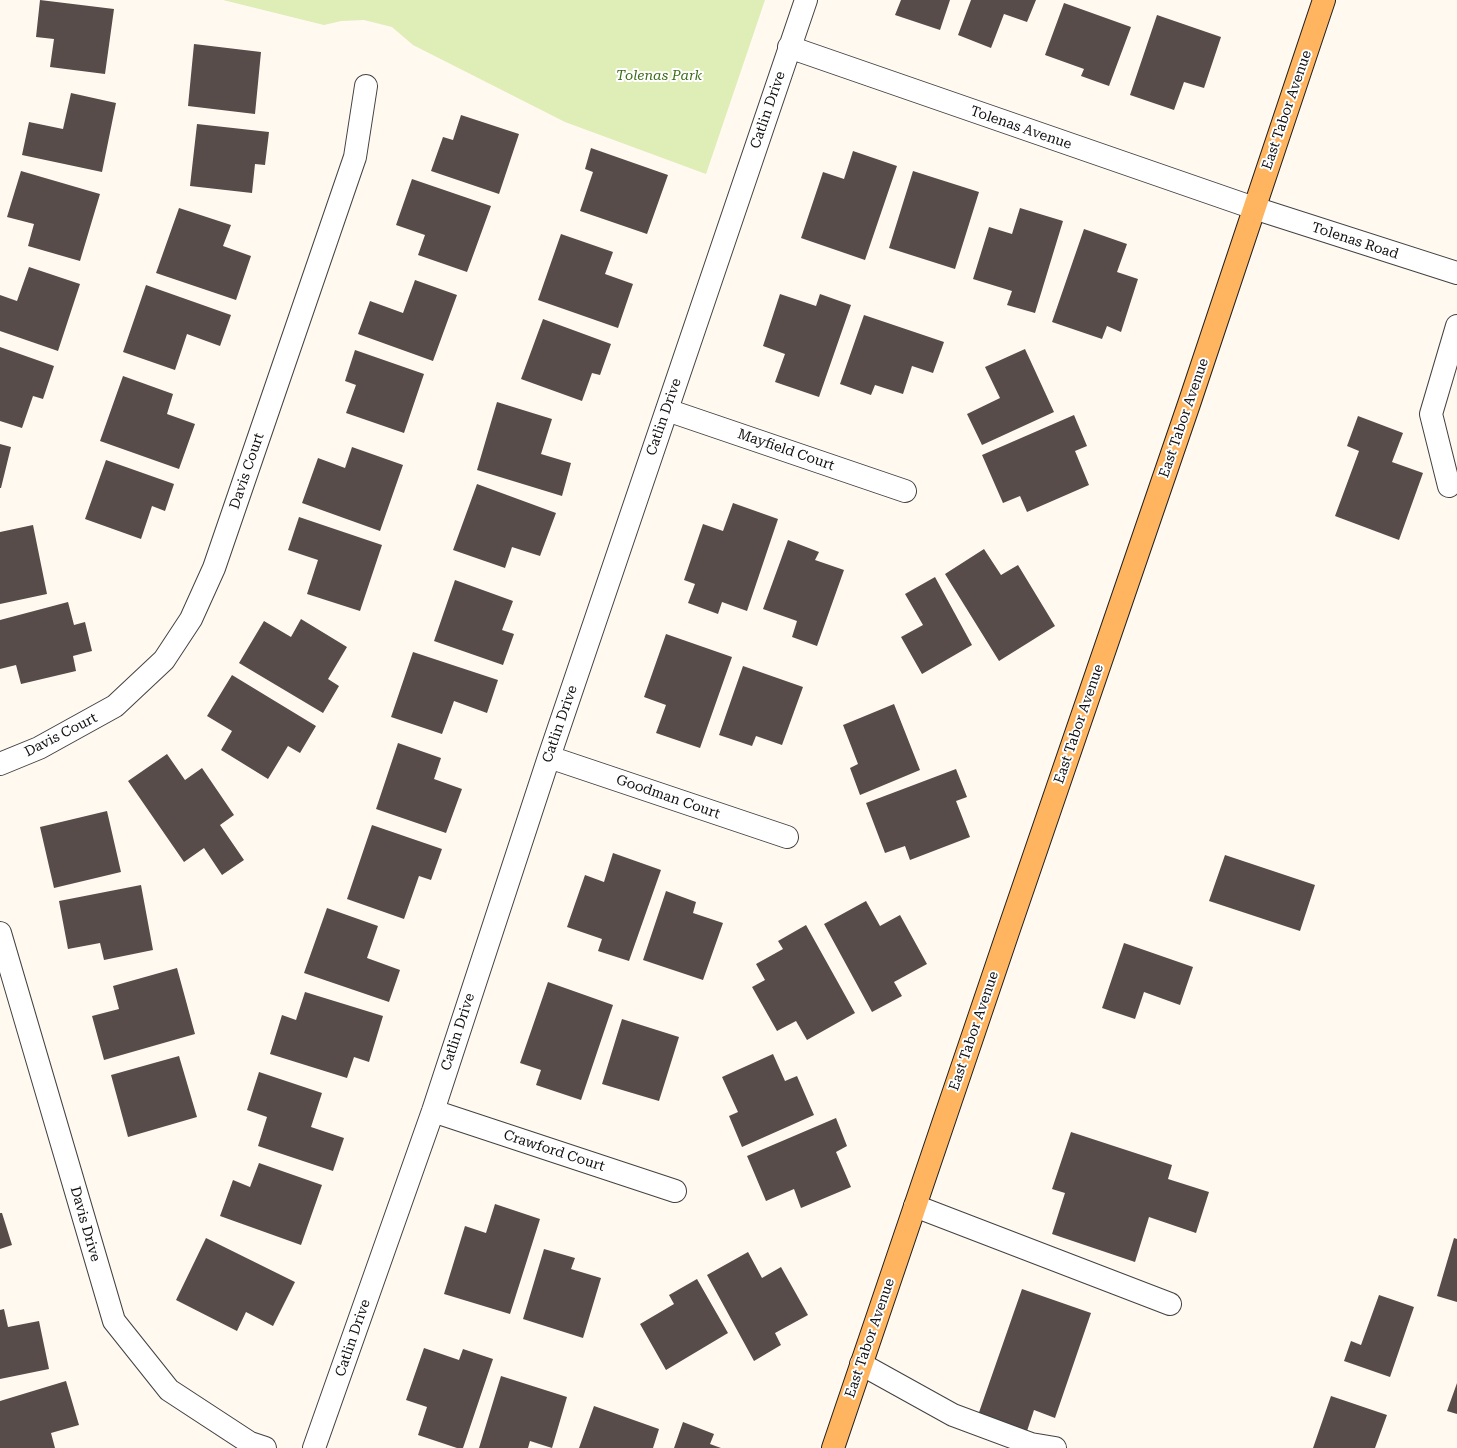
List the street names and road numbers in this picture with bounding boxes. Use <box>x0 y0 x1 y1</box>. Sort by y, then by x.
street label: East Tabor Avenue <box>1259 48 1315 172</box>
street label: Catlin Drive <box>747 69 789 151</box>
street label: Tolenas Avenue <box>968 103 1074 153</box>
street label: Tolenas Road <box>1309 219 1401 263</box>
street label: East Tabor Avenue <box>1156 356 1212 480</box>
street label: Catlin Drive <box>643 376 685 458</box>
street label: Mayfield Court <box>735 426 837 474</box>
street label: Davis Court <box>226 431 268 511</box>
street label: East Tabor Avenue <box>1051 662 1107 786</box>
street label: Catlin Drive <box>539 683 581 765</box>
street label: Davis Court <box>22 709 100 761</box>
street label: Goodman Court <box>614 771 722 823</box>
street label: East Tabor Avenue <box>946 969 1002 1093</box>
street label: Catlin Drive <box>438 991 478 1073</box>
street label: Crawford Court <box>501 1127 607 1175</box>
street label: Davis Drive <box>66 1184 104 1264</box>
street label: East Tabor Avenue <box>842 1276 898 1400</box>
street label: Catlin Drive <box>332 1297 374 1379</box>

